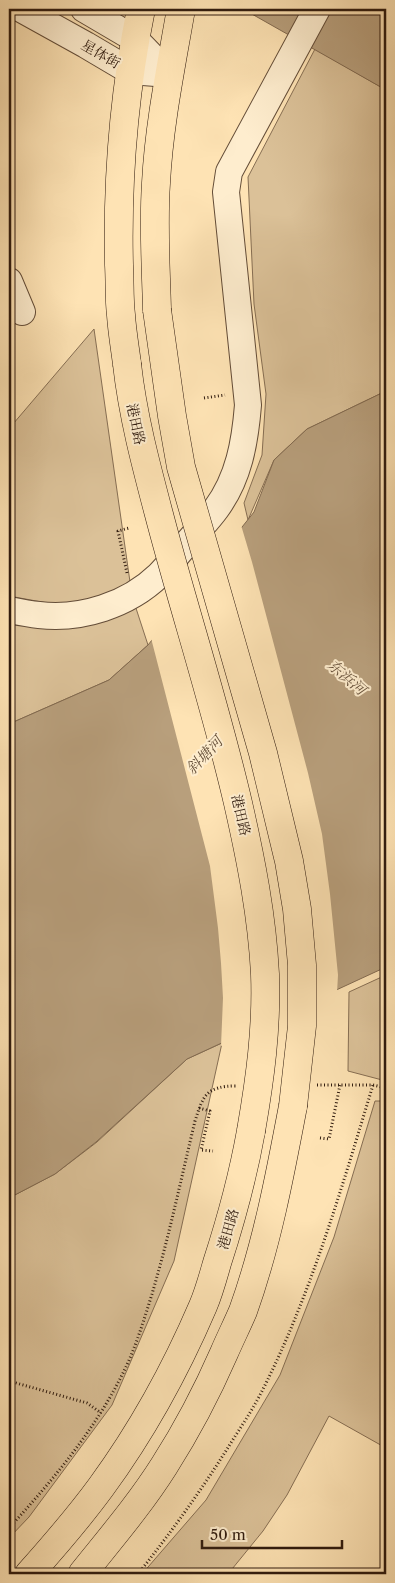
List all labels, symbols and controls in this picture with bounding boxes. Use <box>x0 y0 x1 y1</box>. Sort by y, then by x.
street label: 星体街 <box>78 36 124 72</box>
street label: 港田路 <box>123 402 149 446</box>
water label: 东浜河 <box>324 655 372 701</box>
water label: 斜塘河 <box>182 730 228 778</box>
street label: 港田路 <box>228 793 254 837</box>
street label: 港田路 <box>214 1206 242 1252</box>
scale bar <box>202 1518 342 1550</box>
text: 50 m <box>210 1525 246 1544</box>

